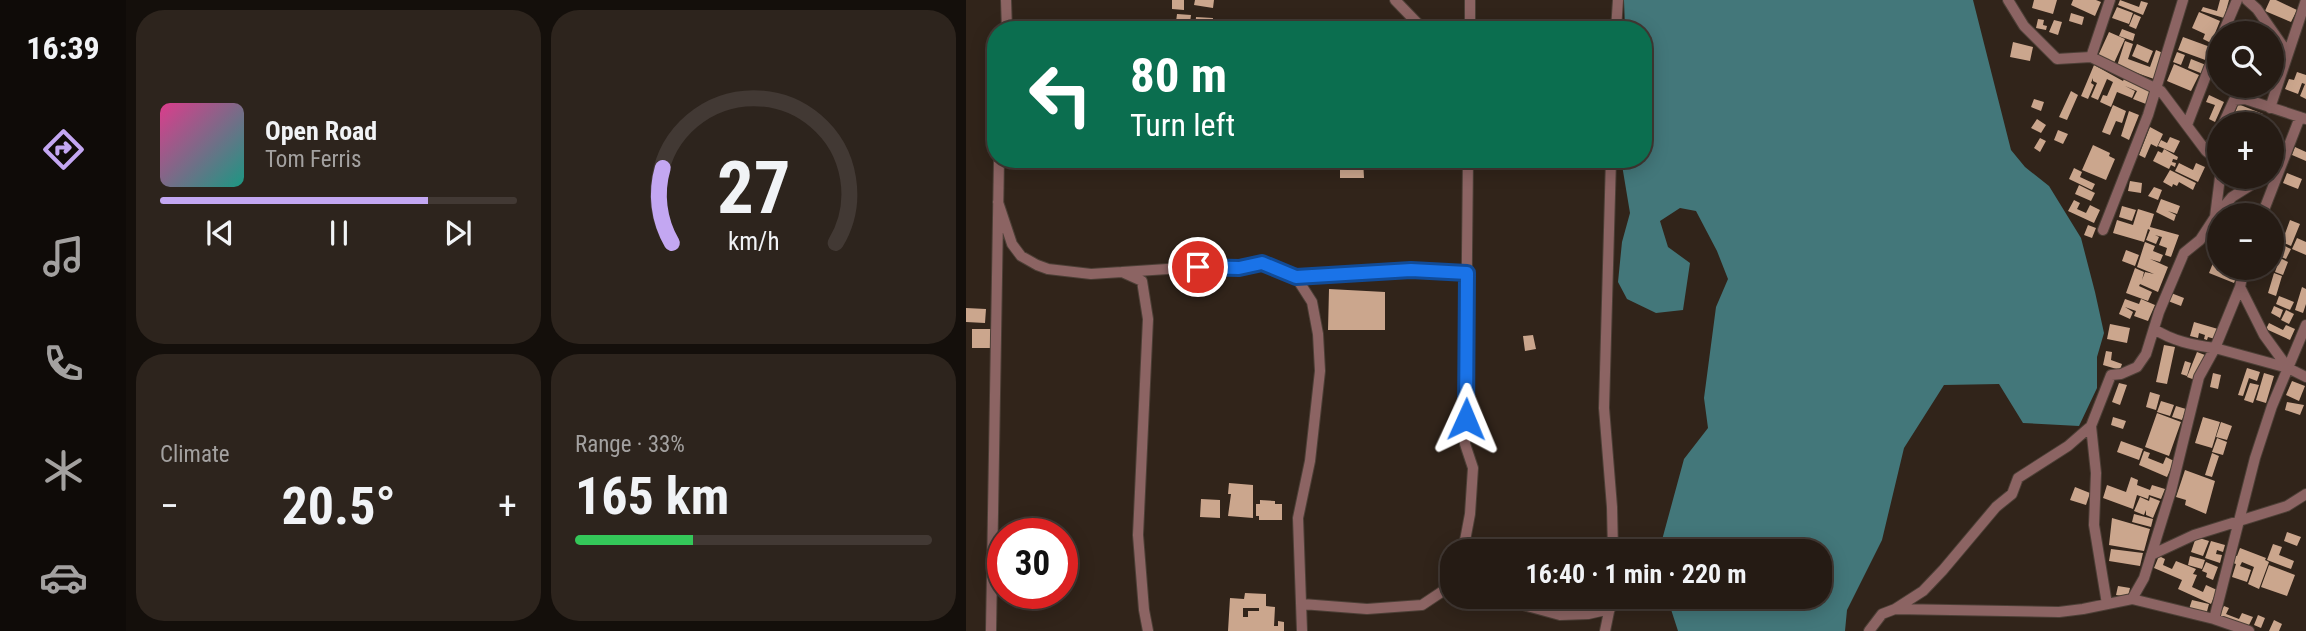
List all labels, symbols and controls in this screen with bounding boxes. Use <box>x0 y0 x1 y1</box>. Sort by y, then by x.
map controls <box>2207 21 2284 280</box>
button: search <box>2207 21 2284 98</box>
text: 16:39 <box>26 29 100 67</box>
text: 80 m <box>1130 47 1227 104</box>
icon: left <box>1015 49 1106 140</box>
text: Turn left <box>1130 106 1235 144</box>
button: + <box>2207 112 2284 189</box>
text: Open Road <box>265 116 377 146</box>
icon: directions <box>39 125 88 174</box>
text: Tom Ferris <box>265 146 361 173</box>
text: 27 <box>717 146 790 232</box>
button: − <box>2207 203 2284 280</box>
icon: previous <box>201 214 239 252</box>
icon: pause <box>320 214 358 252</box>
icon: next <box>439 214 477 252</box>
text: km/h <box>728 227 779 256</box>
icon: music <box>39 232 88 281</box>
pin <box>1168 237 1228 297</box>
icon: arrive <box>1179 248 1217 286</box>
icon: phone <box>39 339 88 388</box>
position arrow <box>1429 382 1503 456</box>
text: Range · 33% <box>575 431 685 458</box>
text: Climate <box>160 441 230 468</box>
icon: climate <box>39 446 88 495</box>
text: 165 km <box>575 466 729 527</box>
text: 20.5° <box>281 476 396 537</box>
text: − <box>160 484 179 528</box>
text: + <box>498 484 517 528</box>
speed limit sign: 30 <box>987 518 1078 609</box>
icon: car <box>39 553 88 602</box>
text: 16:40 · 1 min · 220 m <box>1526 559 1746 589</box>

